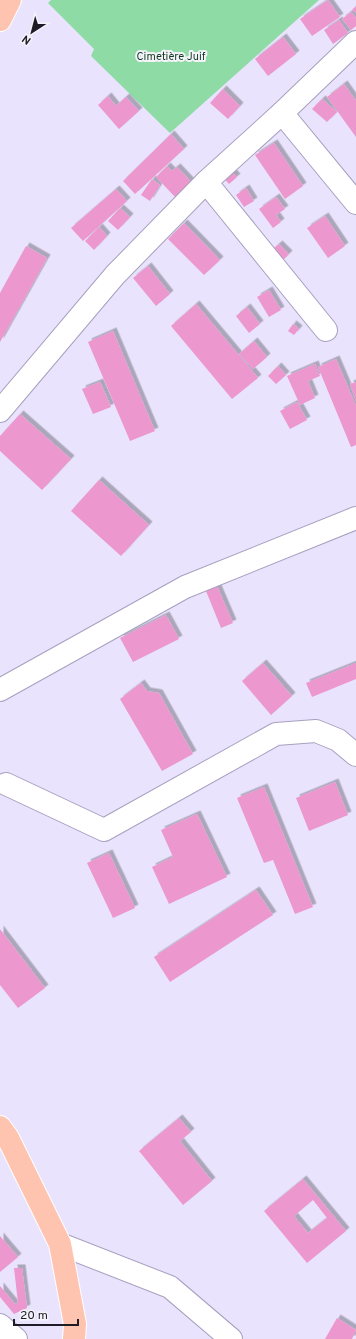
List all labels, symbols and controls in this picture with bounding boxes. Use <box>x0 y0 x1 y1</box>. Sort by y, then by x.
north arrow <box>12 12 52 52</box>
text: N <box>19 31 34 47</box>
park label: Cimetière Juif <box>136 50 206 64</box>
scale bar <box>14 1301 78 1327</box>
text: 20 m <box>20 1308 48 1324</box>

